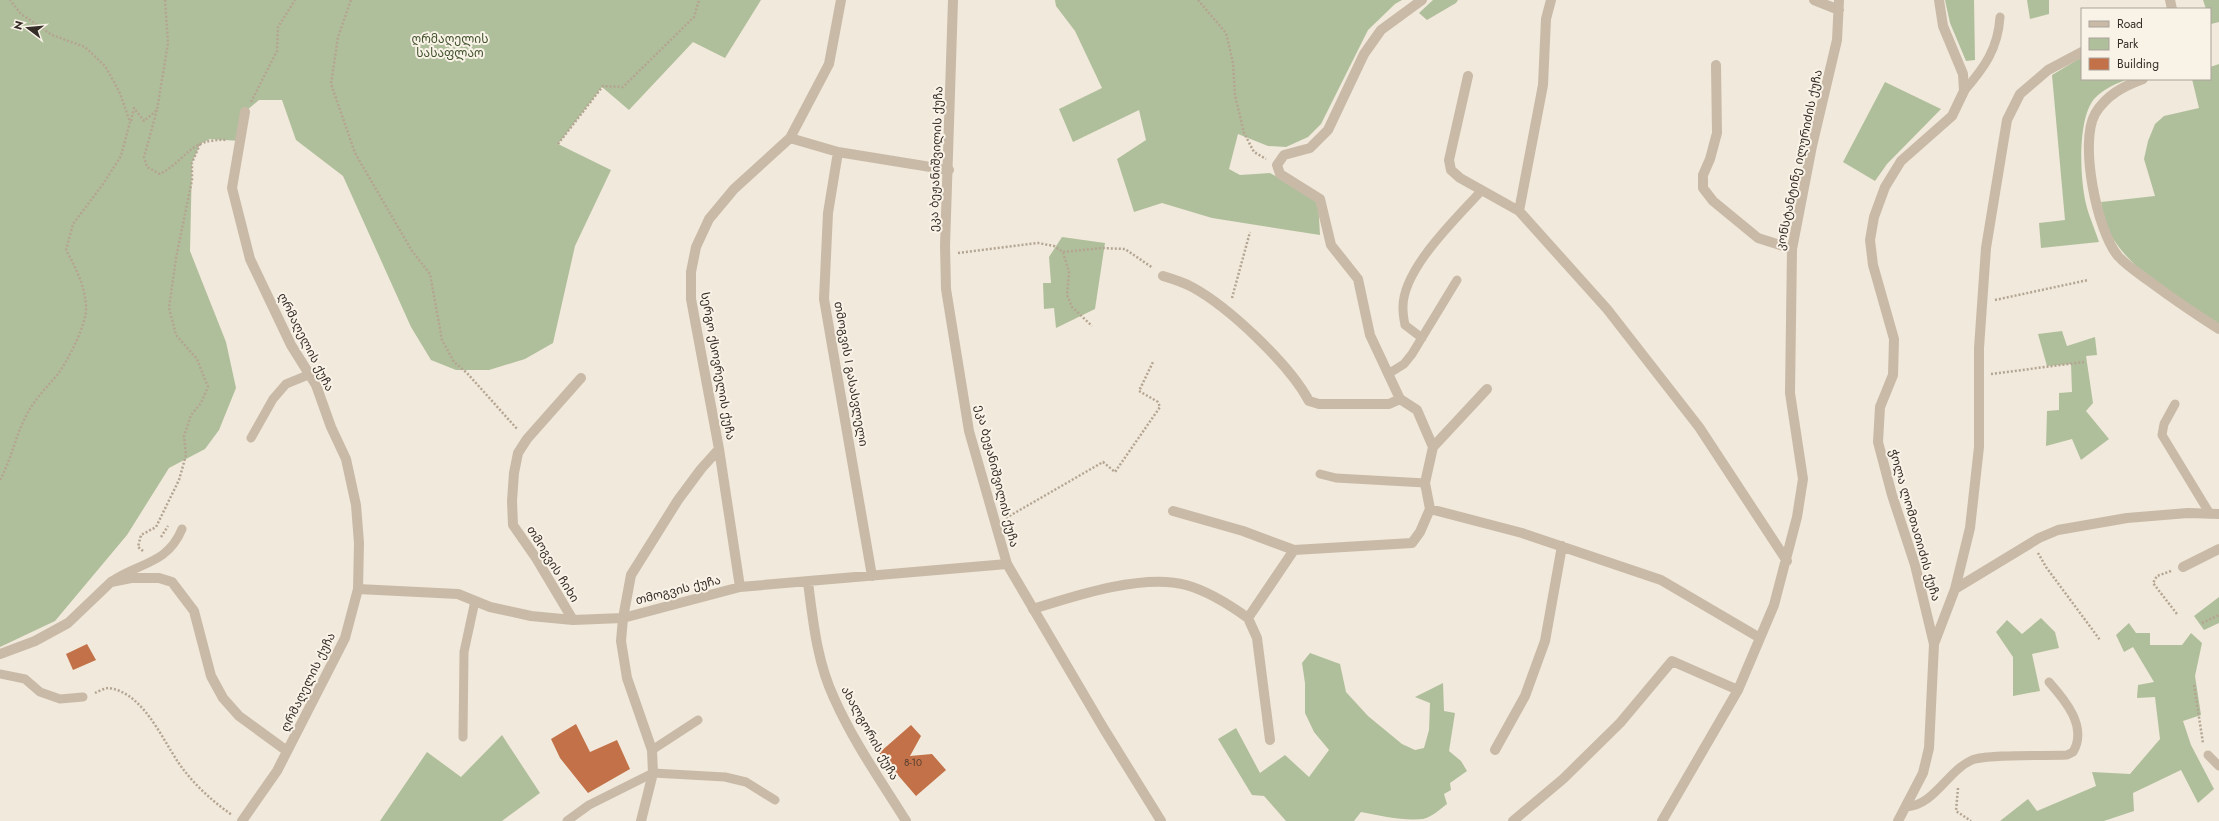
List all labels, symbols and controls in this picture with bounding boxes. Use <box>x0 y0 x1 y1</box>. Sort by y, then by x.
north arrow <box>8 8 48 48</box>
legend <box>2081 8 2211 80</box>
text: Road <box>2117 15 2143 33</box>
text: N <box>9 19 27 32</box>
park label: ღრმაღელის სასაფლაო <box>412 30 488 62</box>
text: Park <box>2117 35 2139 53</box>
text: Building <box>2117 55 2159 73</box>
street label: კონსტანტინე ილურიძის ქუჩა <box>1771 68 1827 252</box>
street label: ეკა ბეჟანიშვილის ქუჩა <box>924 86 948 232</box>
street label: ღრმაღელის ქუჩა <box>273 290 339 394</box>
street label: სერგო ქსოვრელის ქუჩა <box>696 291 740 441</box>
street label: თმოგვის I გასასვლელი <box>829 300 873 448</box>
street label: ეკა ბეჟანიშვილის ქუჩა <box>971 403 1023 549</box>
street label: ჭოლა ლომთათიძის ქუჩა <box>1885 447 1945 603</box>
street label: თმოგვის ჩიხი <box>522 522 584 606</box>
street label: თმოგვის ქუჩა <box>633 571 723 609</box>
street label: ღრმაღელის ქუჩა <box>276 629 340 735</box>
street label: ახალგორის ქუჩა <box>837 683 903 783</box>
house number: 8-10 <box>904 755 922 770</box>

